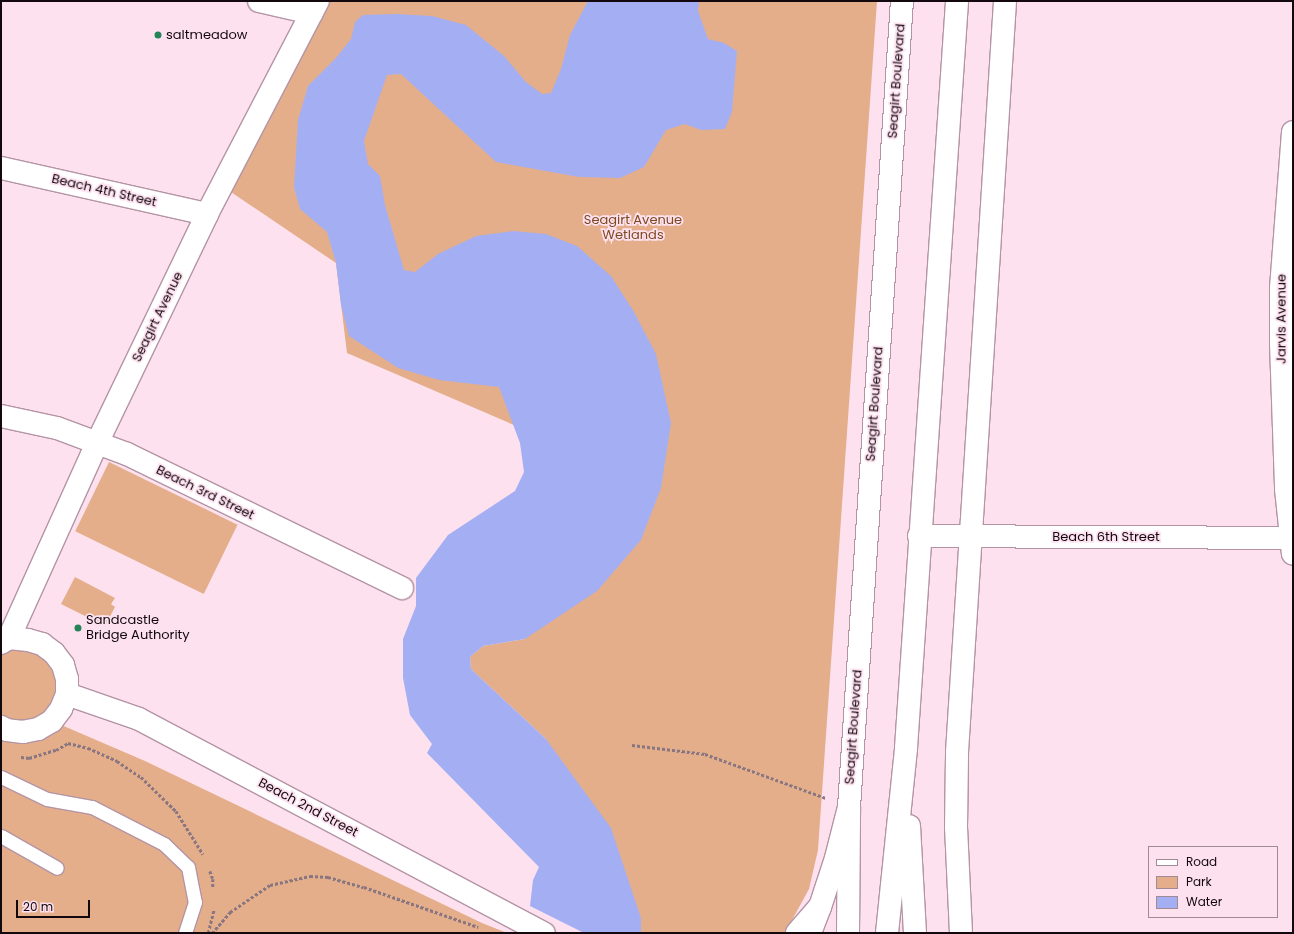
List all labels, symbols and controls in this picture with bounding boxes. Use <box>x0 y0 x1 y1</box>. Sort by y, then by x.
street label: Seagirt Boulevard <box>885 23 909 139</box>
place label: saltmeadow <box>166 27 248 43</box>
marker: saltmeadow <box>153 30 163 40</box>
street label: Beach 4th Street <box>50 171 158 211</box>
park label: Seagirt Avenue Wetlands <box>584 213 682 244</box>
street label: Seagirt Avenue <box>129 269 187 365</box>
street label: Jarvis Avenue <box>1274 274 1290 364</box>
street label: Seagirt Boulevard <box>863 346 887 462</box>
street label: Beach 3rd Street <box>153 462 257 524</box>
street label: Beach 6th Street <box>1052 529 1160 545</box>
place label: Sandcastle Bridge Authority <box>86 613 190 644</box>
marker: Sandcastle Bridge Authority <box>73 623 83 633</box>
street label: Seagirt Boulevard <box>842 669 866 785</box>
street label: Beach 2nd Street <box>256 775 360 841</box>
legend <box>1148 846 1278 918</box>
text: Road <box>1186 853 1217 870</box>
text: Park <box>1186 873 1212 890</box>
scale bar <box>18 892 92 918</box>
text: Water <box>1186 893 1222 910</box>
text: 20 m <box>23 898 53 915</box>

